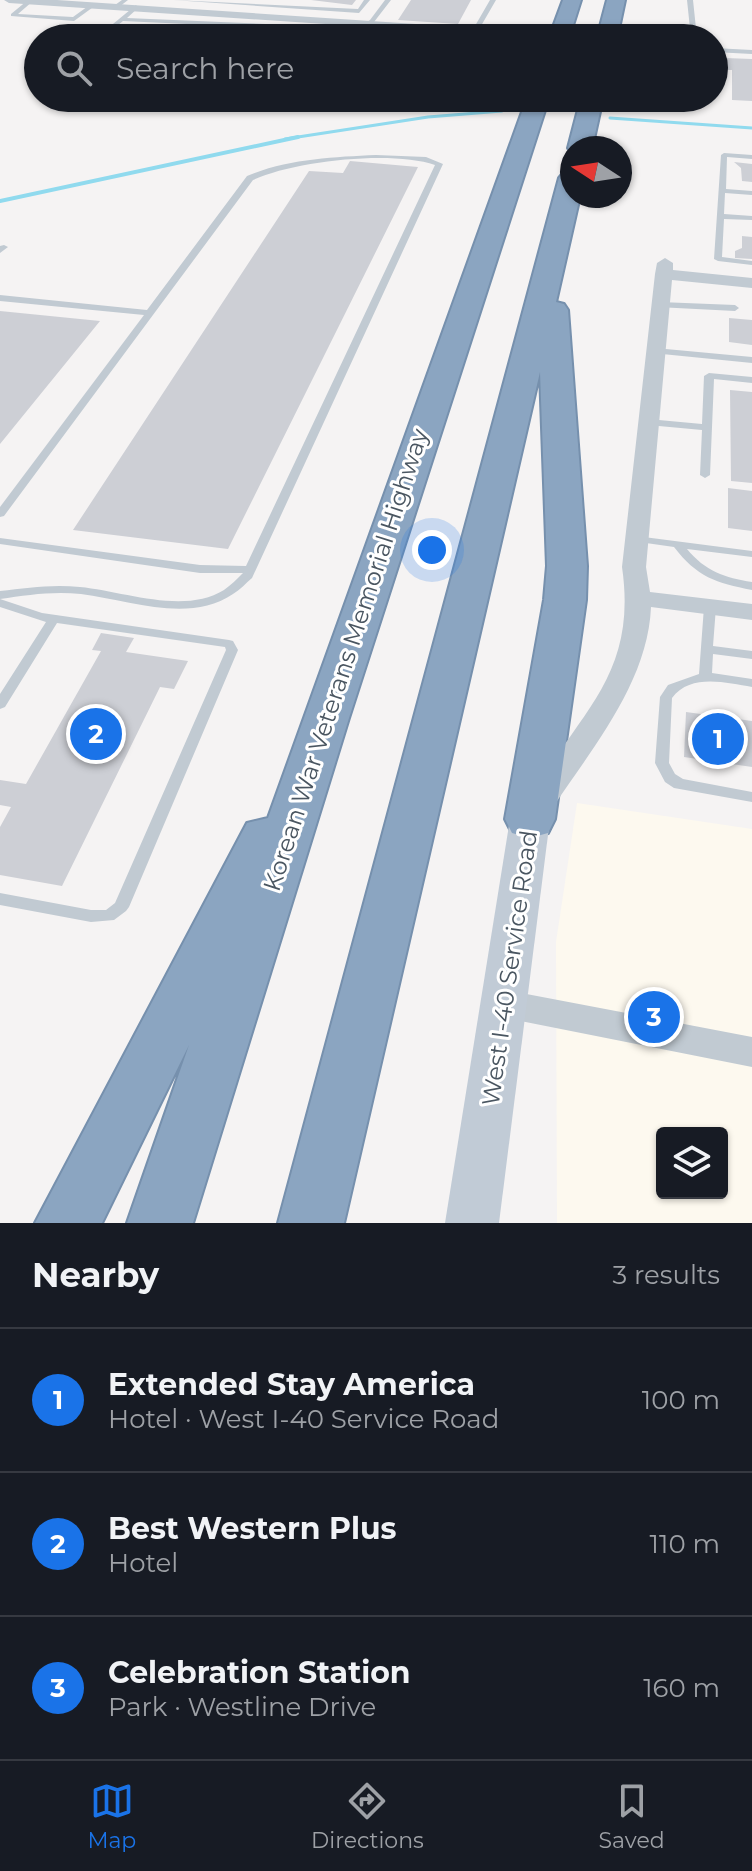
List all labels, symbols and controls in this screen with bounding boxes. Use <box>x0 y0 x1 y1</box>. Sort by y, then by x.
search box <box>24 24 728 112</box>
icon: search <box>52 46 96 90</box>
text: Search here <box>116 50 294 87</box>
north arrow <box>560 136 632 208</box>
street label: Korean War Veterans Memorial Highway <box>257 425 434 895</box>
your location <box>412 530 452 570</box>
pin: 2 <box>70 704 122 764</box>
pin: 1 <box>692 709 744 769</box>
street label: West I-40 Service Road <box>476 828 543 1107</box>
pin: 3 <box>628 987 680 1047</box>
map controls <box>656 1127 728 1199</box>
button: layers <box>656 1127 728 1199</box>
text: Nearby <box>32 1254 159 1296</box>
text: 3 results <box>613 1259 720 1291</box>
text: Extended Stay America <box>108 1366 475 1403</box>
text: 1 <box>53 1384 63 1416</box>
text: 100 m <box>642 1384 720 1416</box>
text: Hotel · West I-40 Service Road <box>108 1403 499 1435</box>
text: Best Western Plus <box>108 1510 397 1547</box>
text: 2 <box>50 1528 66 1560</box>
text: 110 m <box>650 1528 720 1560</box>
text: Hotel <box>108 1547 178 1579</box>
text: Celebration Station <box>108 1654 411 1691</box>
text: 3 <box>50 1672 66 1704</box>
text: 160 m <box>643 1672 720 1704</box>
text: Park · Westline Drive <box>108 1691 376 1723</box>
tab: Map <box>87 1779 136 1854</box>
tab: Directions <box>311 1779 424 1854</box>
tab: Saved <box>599 1779 665 1854</box>

